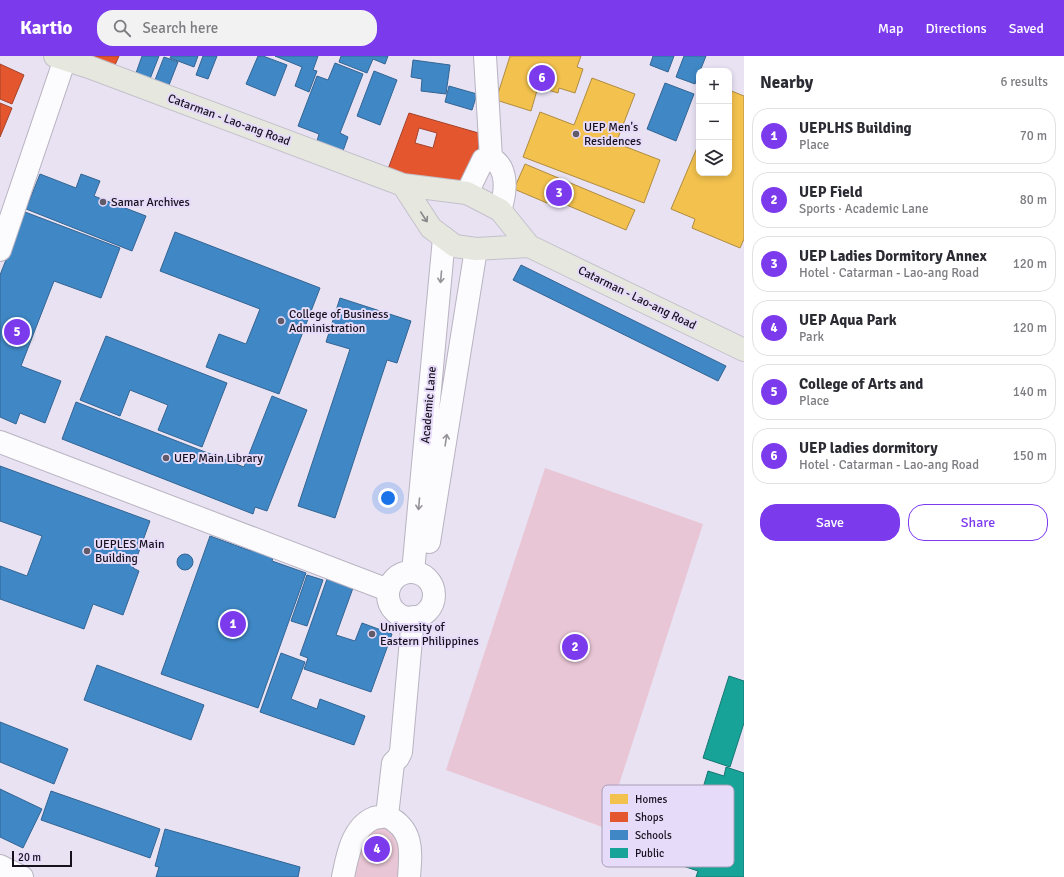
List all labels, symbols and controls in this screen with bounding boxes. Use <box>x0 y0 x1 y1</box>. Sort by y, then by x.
search box <box>97 10 377 46</box>
text: Kartio <box>20 16 73 40</box>
icon: search <box>111 17 133 39</box>
text: Search here <box>143 19 218 37</box>
text: Map <box>878 20 904 37</box>
text: Directions <box>926 20 987 37</box>
text: Saved <box>1009 20 1044 37</box>
pin: 6 <box>529 63 555 93</box>
map controls <box>696 68 732 176</box>
button: + <box>696 68 732 104</box>
text: Nearby <box>760 72 813 93</box>
text: 6 results <box>1000 74 1048 90</box>
street label: Catarman - Lao-ang Road <box>166 91 292 149</box>
button: − <box>696 104 732 140</box>
text: UEPLHS Building <box>799 119 912 137</box>
place label: UEP Men's Residences <box>584 120 641 149</box>
text: 1 <box>770 128 778 144</box>
text: 70 m <box>1020 128 1047 144</box>
marker: UEP Men's Residences <box>571 129 581 139</box>
text: Place <box>799 137 829 153</box>
button: layers <box>696 140 732 176</box>
pin: 3 <box>546 178 572 208</box>
text: UEP Field <box>799 183 862 201</box>
text: 2 <box>770 192 778 208</box>
text: 80 m <box>1020 192 1047 208</box>
place label: Samar Archives <box>111 195 190 210</box>
marker: Samar Archives <box>98 197 108 207</box>
text: Sports · Academic Lane <box>799 201 928 217</box>
one-way arrow <box>420 212 428 223</box>
text: UEP Ladies Dormitory Annex <box>799 247 987 265</box>
text: 3 <box>770 256 778 272</box>
text: 120 m <box>1013 256 1047 272</box>
street label: Catarman - Lao-ang Road <box>576 263 698 333</box>
text: Hotel · Catarman - Lao-ang Road <box>799 265 979 281</box>
one-way arrow <box>437 270 444 283</box>
place label: College of Business Administration <box>289 307 388 336</box>
text: UEP Aqua Park <box>799 311 897 329</box>
marker: College of Business Administration <box>276 316 286 326</box>
pin: 5 <box>4 317 30 347</box>
text: 4 <box>770 320 778 336</box>
text: 120 m <box>1013 320 1047 336</box>
text: Park <box>799 329 824 345</box>
street label: Academic Lane <box>418 366 440 444</box>
text: College of Arts and <box>799 375 923 393</box>
text: 5 <box>770 384 778 400</box>
text: 140 m <box>1013 384 1047 400</box>
text: Place <box>799 393 829 409</box>
one-way arrow <box>442 434 450 447</box>
text: UEP ladies dormitory <box>799 439 938 457</box>
text: 6 <box>770 448 778 464</box>
text: 150 m <box>1013 448 1047 464</box>
place label: UEP Main Library <box>174 451 263 466</box>
marker: UEP Main Library <box>161 453 171 463</box>
text: Hotel · Catarman - Lao-ang Road <box>799 457 979 473</box>
your location <box>378 488 398 508</box>
one-way arrow <box>416 497 423 510</box>
button: Save <box>760 504 900 541</box>
button: Share <box>908 504 1048 541</box>
place label: UEPLES Main Building <box>95 537 164 566</box>
marker: UEPLES Main Building <box>82 546 92 556</box>
pin: 1 <box>220 609 246 639</box>
place label: University of Eastern Philippines <box>380 620 479 649</box>
marker: University of Eastern Philippines <box>367 629 377 639</box>
pin: 2 <box>562 632 588 662</box>
legend <box>602 785 734 867</box>
text: Homes <box>635 793 667 806</box>
text: Shops <box>635 811 664 824</box>
text: Schools <box>635 829 672 842</box>
pin: 4 <box>364 834 390 864</box>
text: Public <box>635 847 664 860</box>
scale bar <box>12 849 72 868</box>
text: 20 m <box>18 851 41 864</box>

